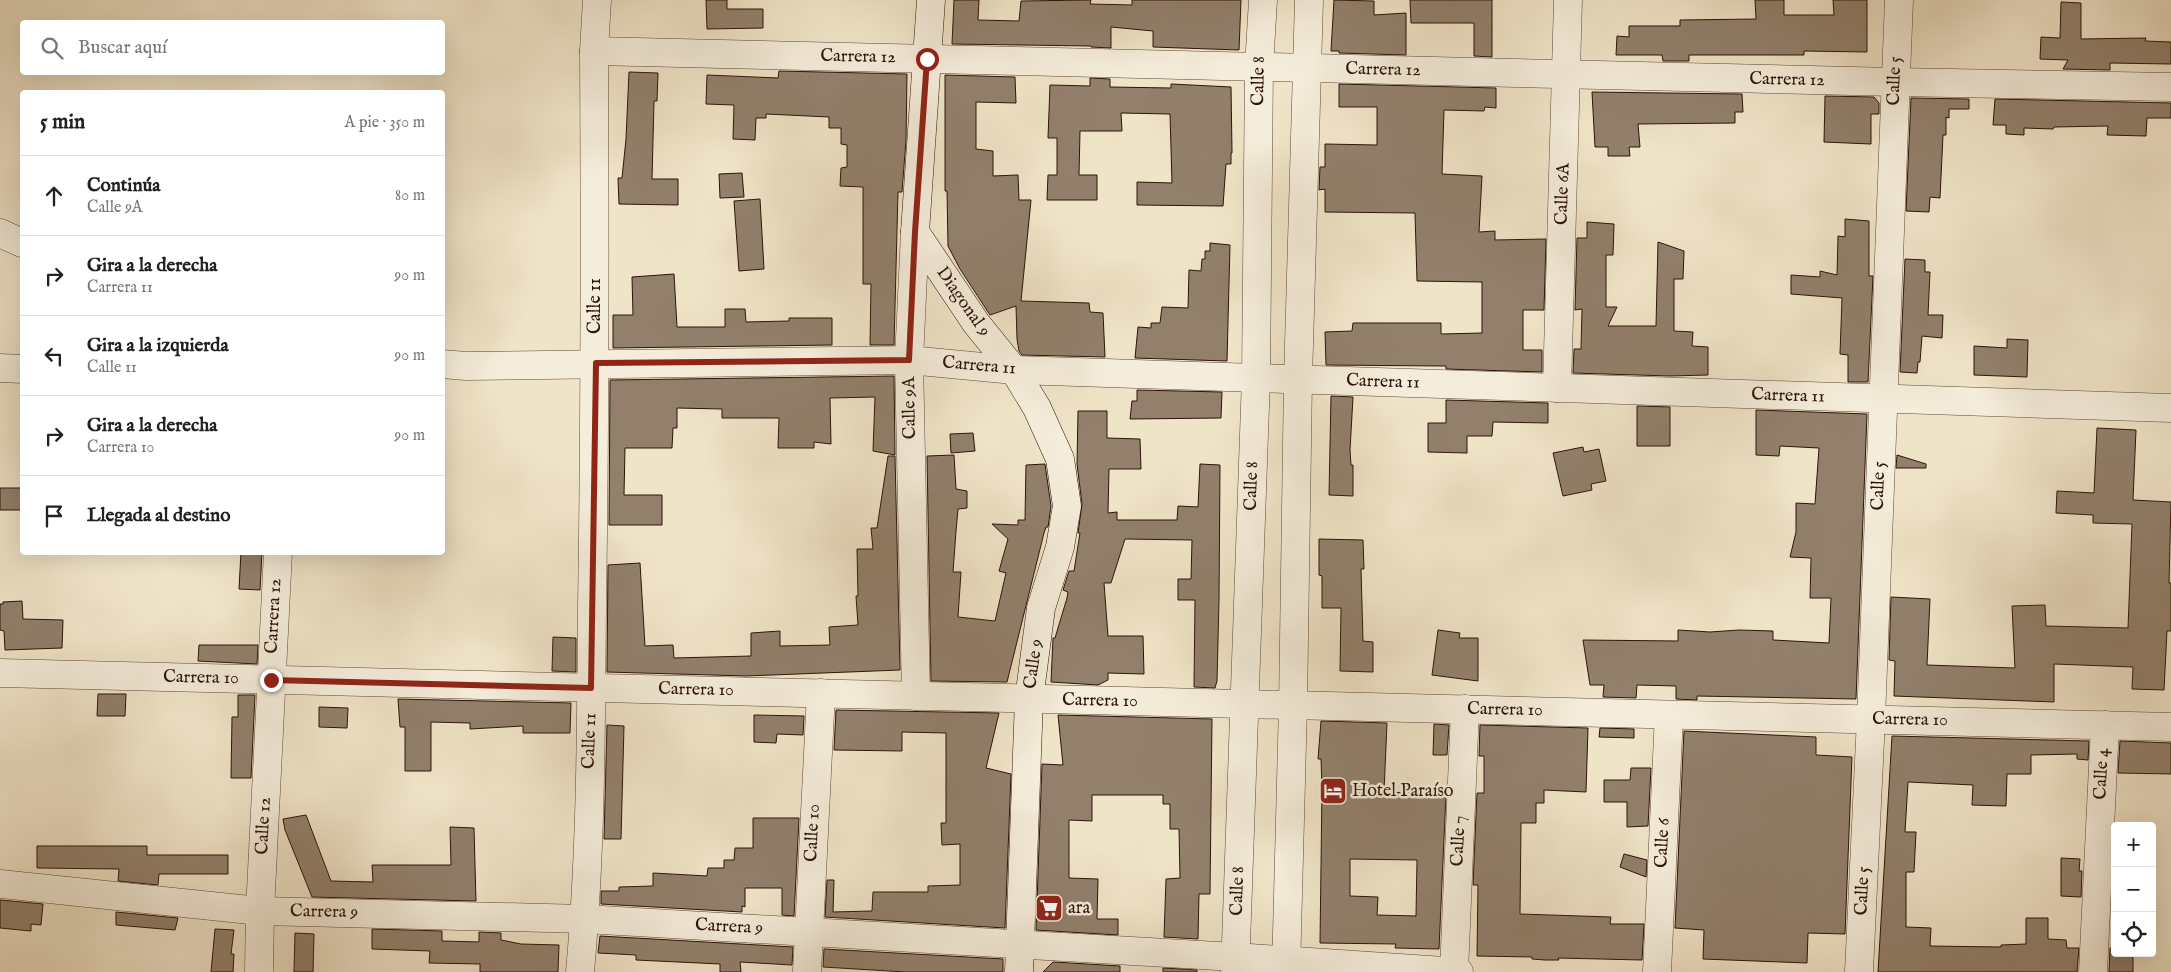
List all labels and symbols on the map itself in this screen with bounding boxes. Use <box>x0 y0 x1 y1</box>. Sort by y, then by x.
street label: Carrera 12 <box>820 45 896 69</box>
route start <box>916 48 939 71</box>
street label: Calle 8 <box>1247 56 1271 106</box>
street label: Calle 5 <box>1883 56 1907 106</box>
street label: Carrera 12 <box>1345 58 1421 82</box>
street label: Carrera 12 <box>1749 68 1825 92</box>
street label: Calle 6A <box>1550 162 1576 226</box>
street label: Diagonal 9 <box>930 262 996 342</box>
street label: Calle 11 <box>584 278 607 334</box>
street label: Carrera 11 <box>941 351 1017 381</box>
street label: Carrera 11 <box>1346 369 1420 395</box>
street label: Calle 9A <box>898 376 922 440</box>
street label: Carrera 11 <box>1751 383 1825 409</box>
street label: Calle 8 <box>1240 461 1264 511</box>
street label: Calle 5 <box>1867 461 1891 511</box>
street label: Carrera 12 <box>261 578 287 654</box>
street label: Calle 9 <box>1019 637 1049 691</box>
street label: Carrera 10 <box>163 666 239 690</box>
route end <box>260 669 283 692</box>
street label: Carrera 10 <box>658 678 734 702</box>
street label: Carrera 10 <box>1062 689 1138 713</box>
street label: Carrera 10 <box>1467 698 1543 722</box>
street label: Carrera 10 <box>1872 708 1948 732</box>
street label: Calle 11 <box>578 713 602 769</box>
street label: Calle 4 <box>2089 748 2115 800</box>
hotel icon: Hotel Paraíso <box>1318 776 1348 806</box>
place label: Hotel Paraíso <box>1352 780 1454 803</box>
street label: Calle 12 <box>251 797 277 855</box>
street label: Calle 10 <box>800 803 826 863</box>
street label: Calle 7 <box>1446 815 1472 867</box>
street label: Calle 6 <box>1650 817 1676 869</box>
street label: Calle 5 <box>1850 865 1876 916</box>
street label: Calle 8 <box>1226 866 1250 916</box>
supermarket icon: ara <box>1034 893 1064 923</box>
place label: ara <box>1068 897 1090 920</box>
street label: Carrera 9 <box>290 900 358 924</box>
street label: Carrera 9 <box>694 914 764 940</box>

